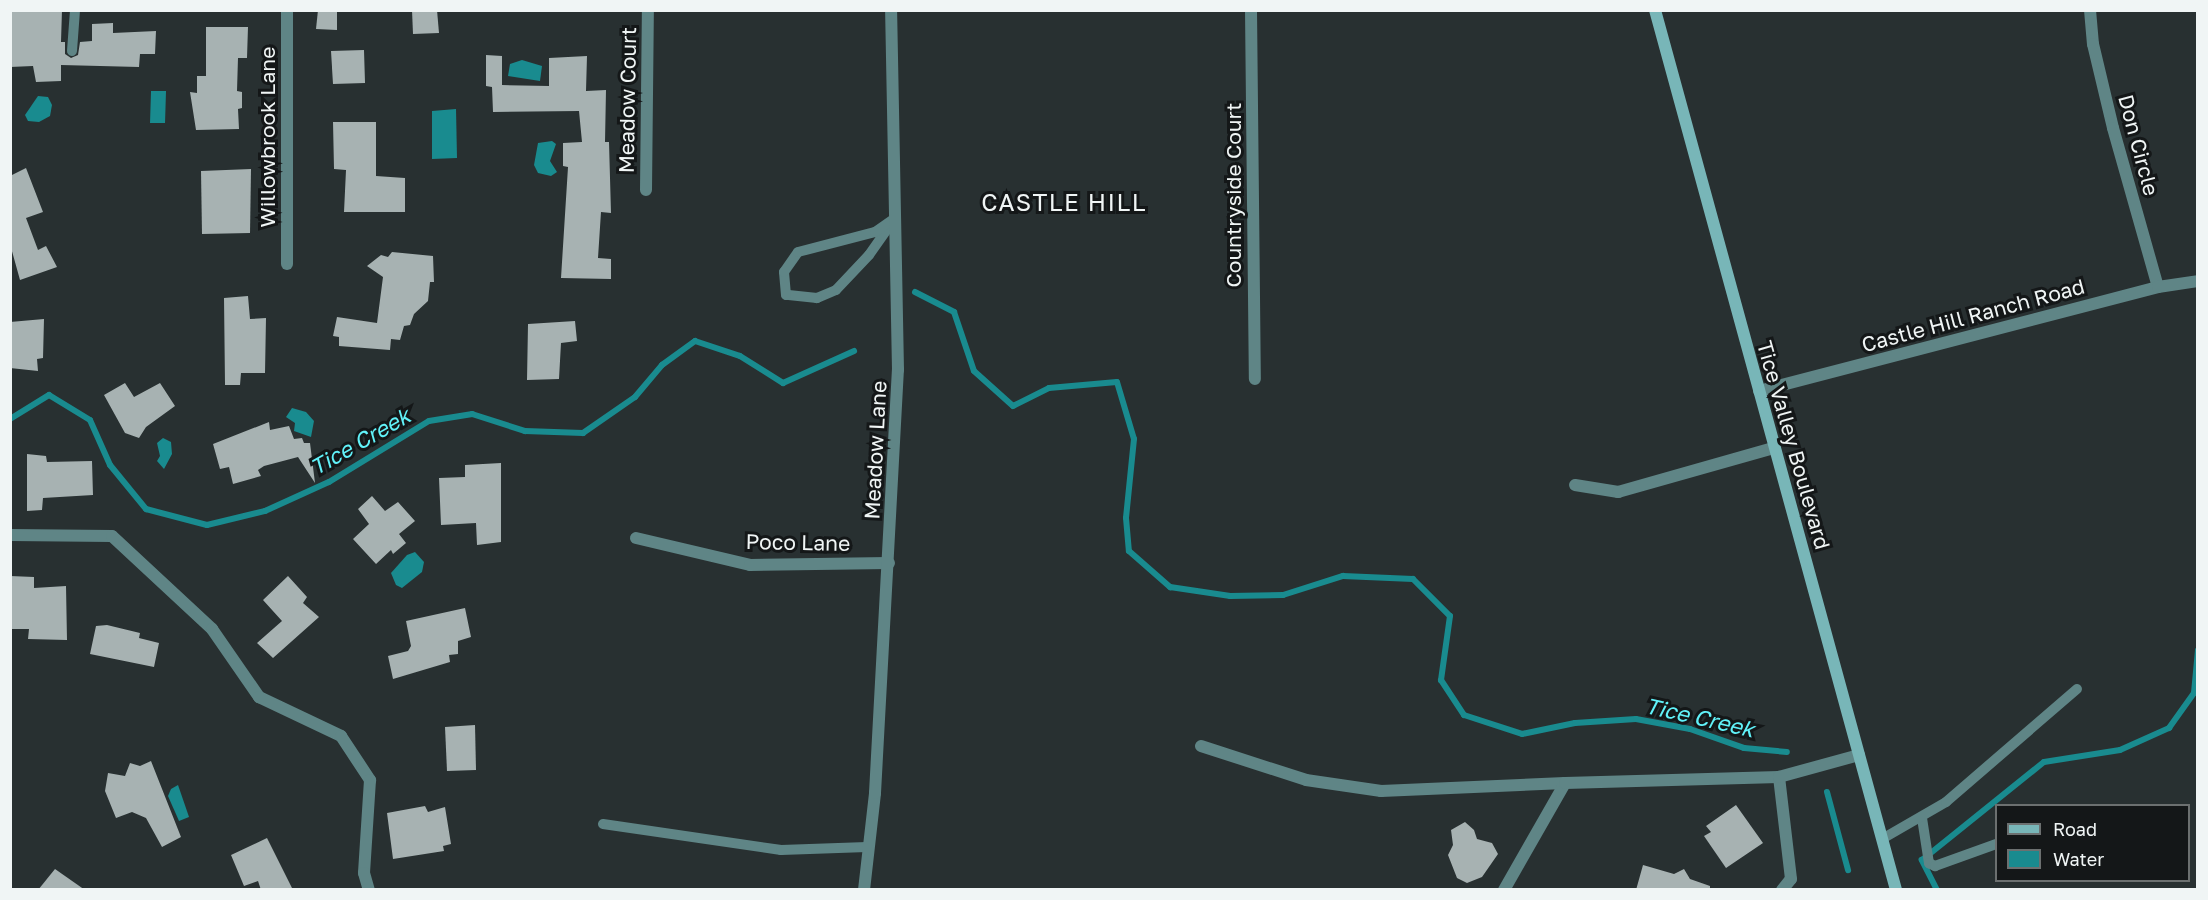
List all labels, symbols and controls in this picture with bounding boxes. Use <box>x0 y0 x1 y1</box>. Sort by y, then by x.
street label: Meadow Court <box>613 27 641 173</box>
street label: Willowbrook Lane <box>254 47 280 227</box>
street label: Don Circle <box>2113 92 2165 198</box>
street label: Countryside Court <box>1220 103 1246 287</box>
district label: CASTLE HILL <box>981 188 1147 216</box>
street label: Castle Hill Ranch Road <box>1859 273 2087 357</box>
street label: Tice Valley Boulevard <box>1752 338 1836 552</box>
street label: Meadow Lane <box>859 380 891 520</box>
water label: Tice Creek <box>305 402 415 480</box>
street label: Poco Lane <box>745 528 851 556</box>
water label: Tice Creek <box>1643 692 1757 742</box>
legend <box>1995 804 2190 882</box>
text: Road <box>2053 818 2097 840</box>
text: Water <box>2053 848 2104 870</box>

